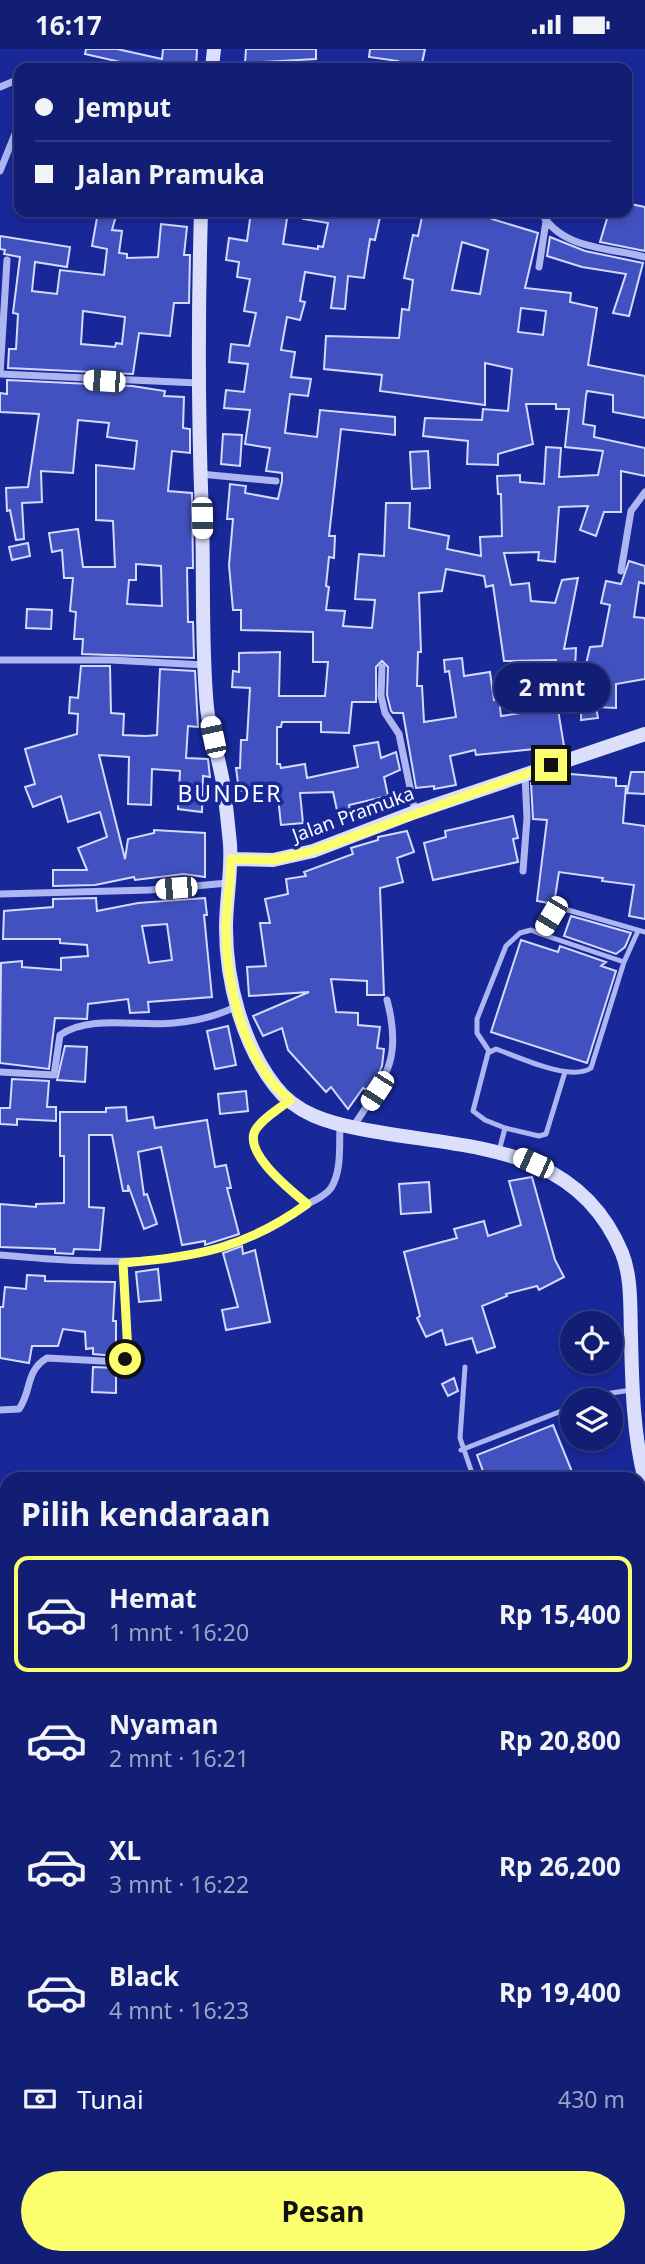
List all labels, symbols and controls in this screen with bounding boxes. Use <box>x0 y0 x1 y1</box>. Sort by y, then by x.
text: 16:17 <box>35 7 102 43</box>
text: Jemput <box>77 89 171 125</box>
text: Jalan Pramuka <box>77 156 265 192</box>
car <box>83 369 126 393</box>
car <box>192 497 213 539</box>
callout: 2 mnt <box>493 663 609 713</box>
text: 2 mnt <box>519 671 585 703</box>
car <box>199 714 228 760</box>
route end <box>535 749 567 781</box>
district label: BUNDER <box>177 777 283 809</box>
street label: Jalan Pramuka <box>287 780 418 849</box>
car <box>155 876 198 900</box>
car <box>532 893 571 939</box>
car <box>357 1068 398 1114</box>
car <box>510 1145 557 1181</box>
map controls <box>560 1311 623 1451</box>
button: locate <box>560 1311 623 1374</box>
route start <box>109 1343 141 1375</box>
button: layers <box>560 1388 623 1451</box>
text: Pilih kendaraan <box>21 1492 271 1535</box>
text: Hemat <box>109 1580 197 1616</box>
icon: car <box>25 1583 88 1646</box>
text: Rp 15,400 <box>499 1596 621 1632</box>
text: 1 mnt · 16:20 <box>109 1616 249 1648</box>
text: Nyaman <box>109 1706 218 1742</box>
icon: car <box>25 1709 88 1772</box>
text: Rp 20,800 <box>499 1722 621 1758</box>
text: 2 mnt · 16:21 <box>109 1742 249 1774</box>
text: XL <box>109 1832 141 1868</box>
icon: car <box>25 1835 88 1898</box>
text: Rp 26,200 <box>499 1848 621 1884</box>
text: 3 mnt · 16:22 <box>109 1868 249 1900</box>
text: Black <box>109 1958 179 1994</box>
icon: car <box>25 1961 88 2024</box>
text: Rp 19,400 <box>499 1974 621 2010</box>
text: 4 mnt · 16:23 <box>109 1994 249 2026</box>
icon: cash <box>21 2080 59 2118</box>
text: Tunai <box>77 2081 144 2117</box>
text: 430 m <box>558 2083 625 2115</box>
button: Pesan <box>21 2171 625 2251</box>

